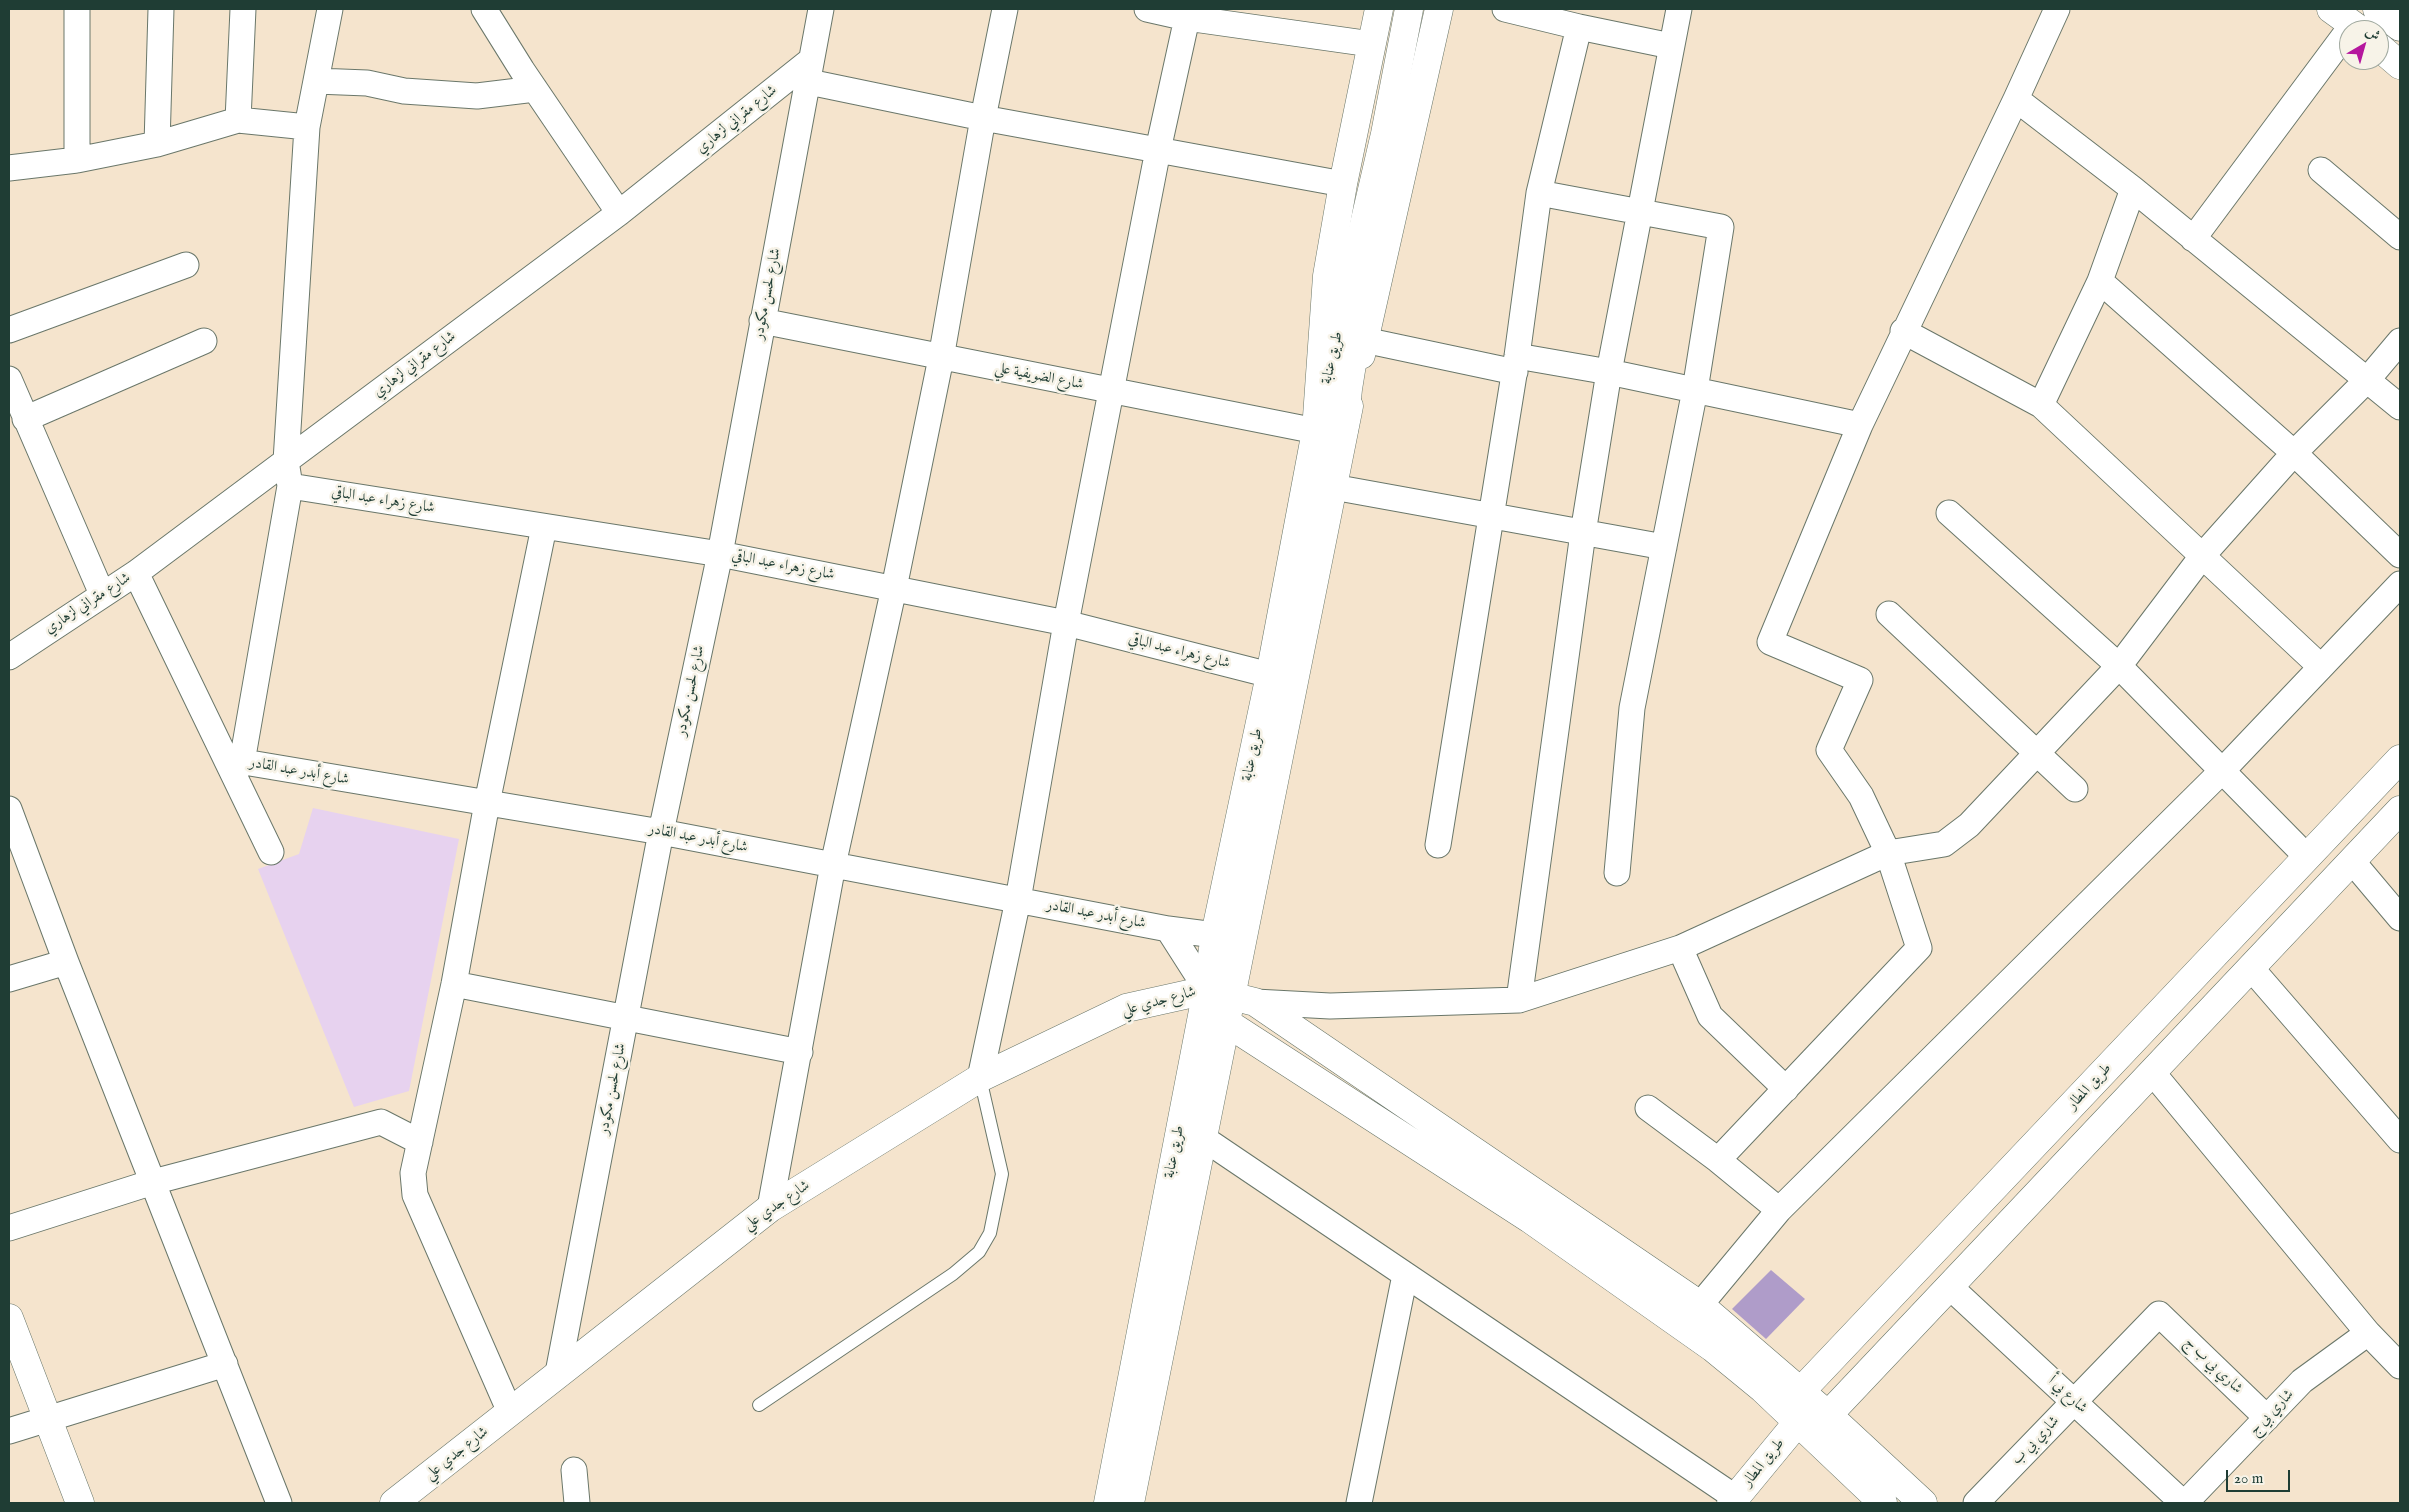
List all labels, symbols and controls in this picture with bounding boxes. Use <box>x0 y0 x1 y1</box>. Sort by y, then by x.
north arrow <box>2339 20 2389 70</box>
text: ش <box>2362 23 2384 45</box>
street label: شارع مقراني لزهاري <box>693 82 781 158</box>
street label: شارع لحسن مكودر <box>750 247 786 341</box>
street label: شارع مقراني لزهاري <box>370 328 460 402</box>
street label: طريق عنابة <box>1318 330 1348 386</box>
street label: شارع الضويفية علي <box>993 360 1085 394</box>
street label: شارع زهراء عبد الباقي <box>330 484 436 518</box>
street label: شارع زهراء عبد الباقي <box>730 547 836 585</box>
street label: شارع مقراني لزهاري <box>42 570 134 638</box>
street label: شارع زهراء عبد الباقي <box>1126 631 1232 673</box>
street label: شارع لحسن مكودر <box>673 644 709 738</box>
street label: طريق عنابة <box>1239 727 1267 783</box>
street label: شارع أبدر عبد القادر <box>248 754 350 790</box>
street label: شارع أبدر عبد القادر <box>647 821 749 857</box>
street label: شارع أبدر عبد القادر <box>1045 897 1147 933</box>
street label: شارع جدي علي <box>1120 983 1198 1021</box>
street label: شارع لحسن مكودر <box>595 1042 631 1136</box>
street label: طريق المطار <box>2064 1060 2116 1114</box>
street label: طريق عنابة <box>1161 1124 1189 1180</box>
street label: شارع جدي علي <box>740 1177 814 1235</box>
street label: شاري بي ب ج <box>2180 1334 2246 1398</box>
street label: شارع بي أ <box>2044 1372 2090 1418</box>
street label: شاري بي ج <box>2246 1386 2298 1440</box>
street label: شاري بي ب <box>2008 1413 2064 1469</box>
street label: شارع جدي علي <box>422 1424 492 1484</box>
street label: طريق المطار <box>1739 1435 1789 1491</box>
scale bar <box>2229 1460 2293 1492</box>
text: 20 m <box>2234 1469 2263 1488</box>

